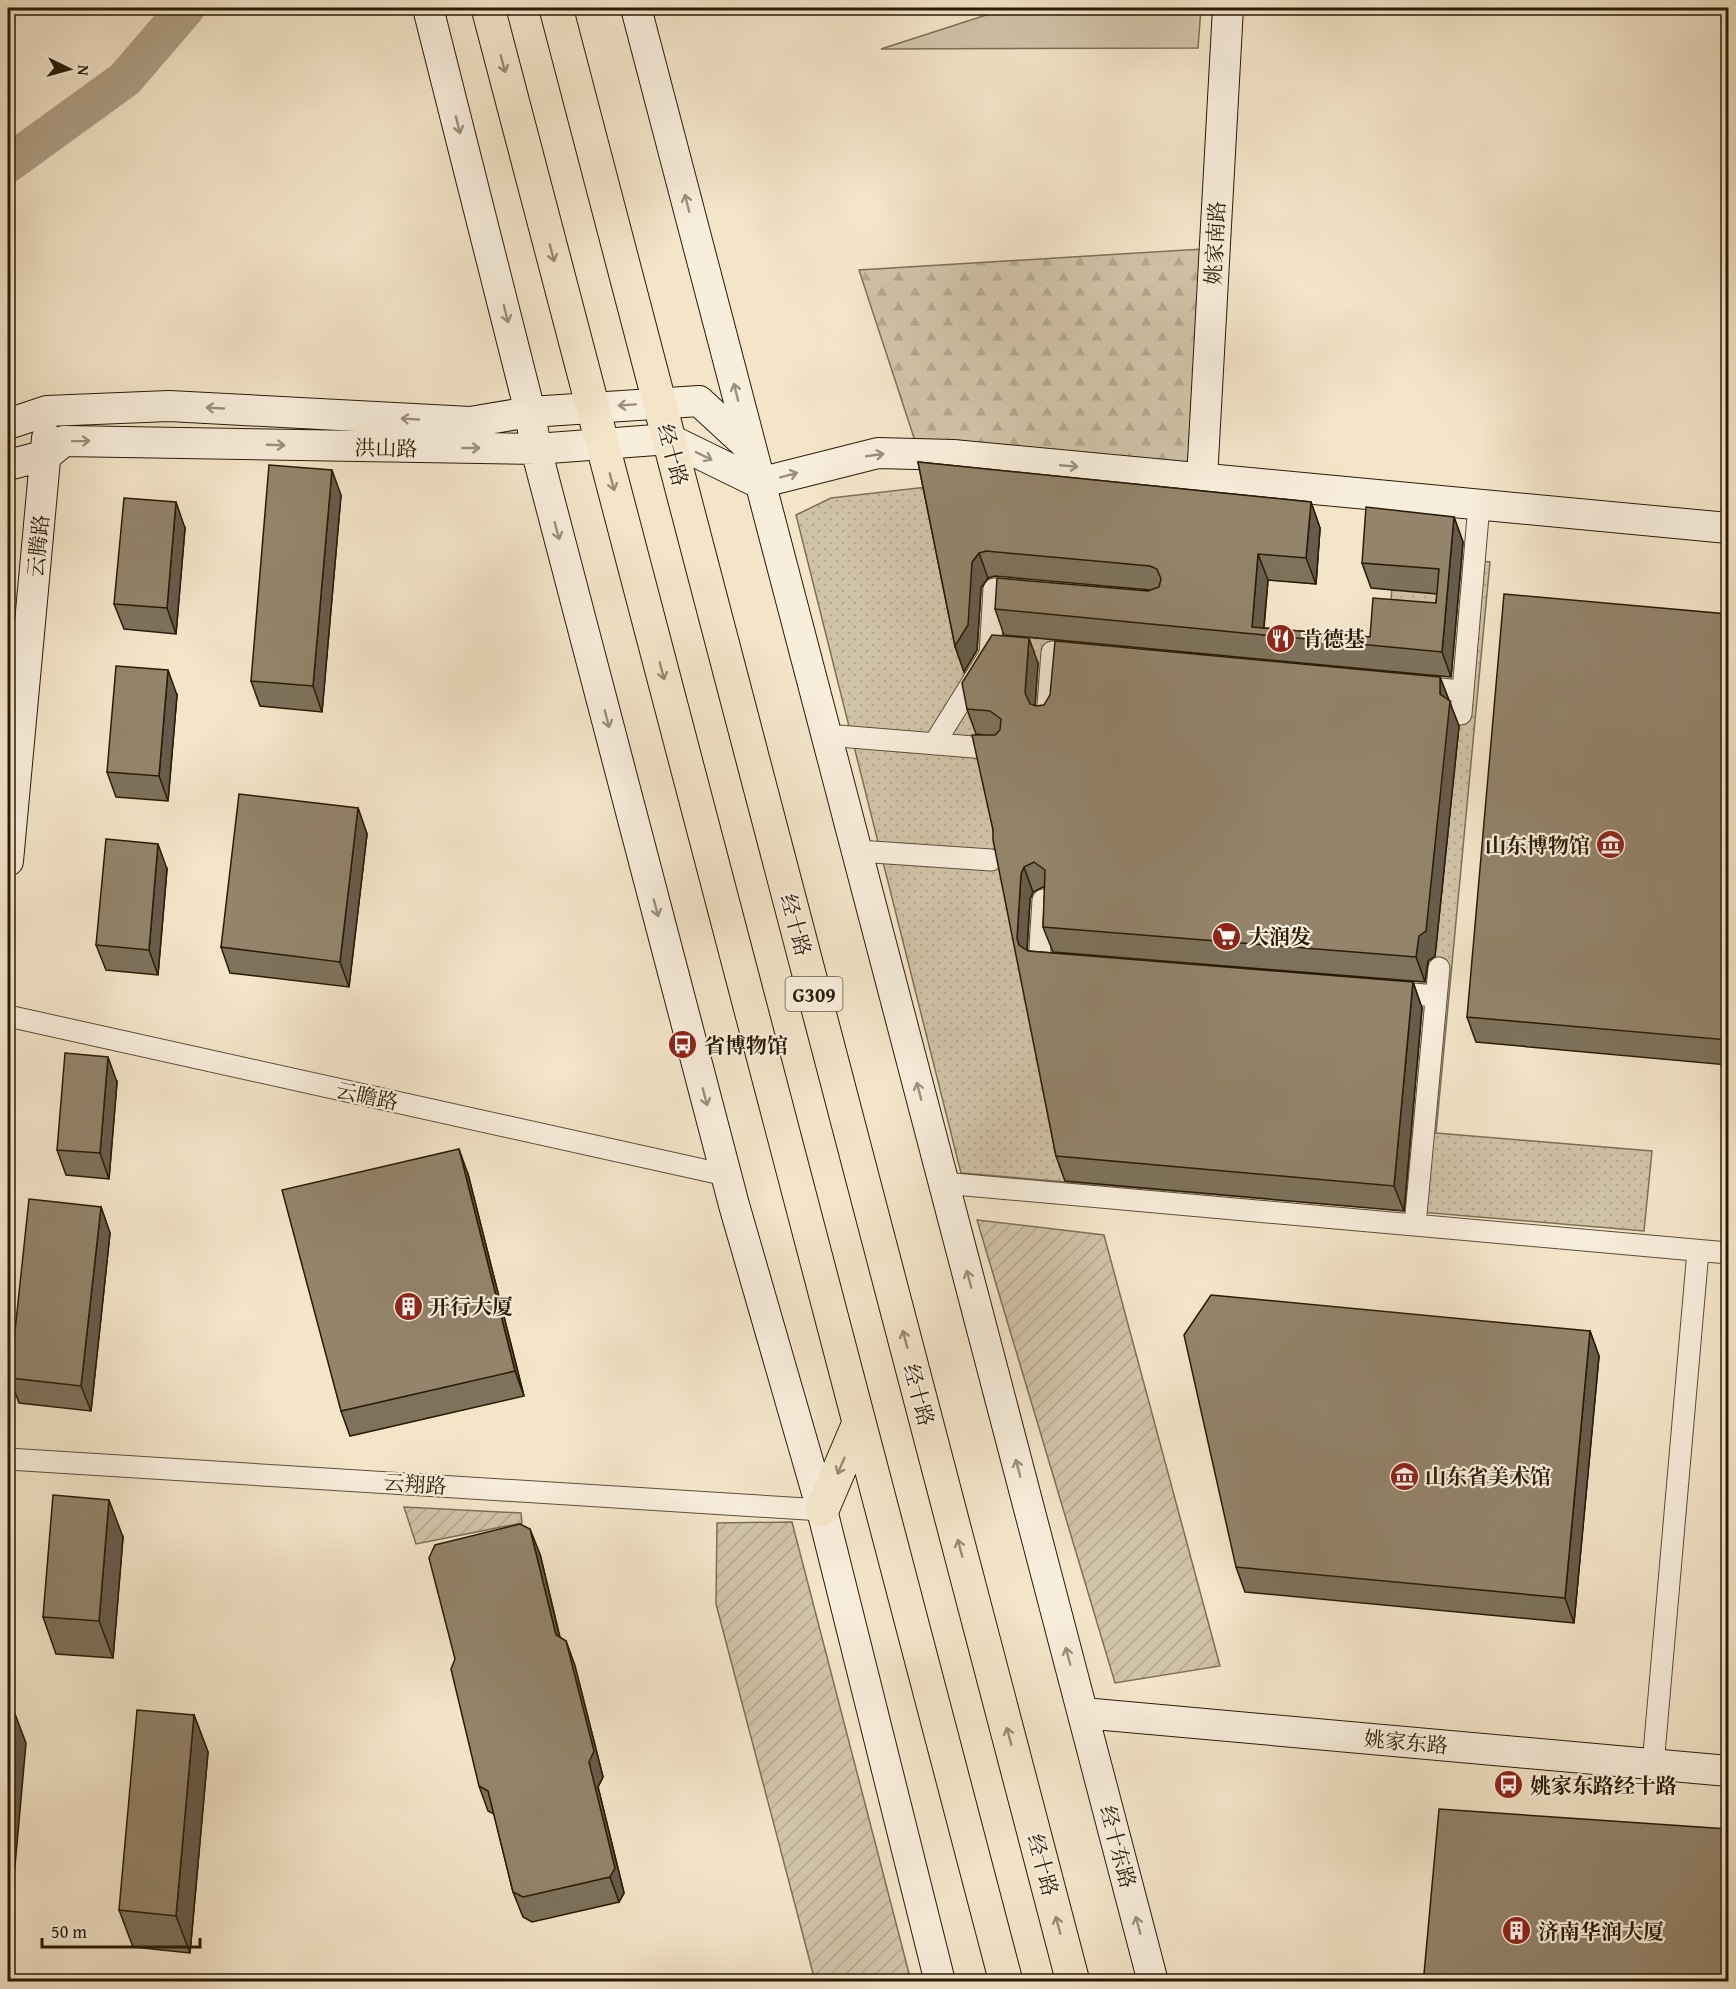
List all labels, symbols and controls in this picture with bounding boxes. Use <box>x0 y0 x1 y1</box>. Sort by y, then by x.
north arrow <box>39 39 99 99</box>
one-way arrow <box>498 54 509 73</box>
text: N <box>71 64 96 77</box>
one-way arrow <box>452 115 464 134</box>
one-way arrow <box>680 194 692 213</box>
street label: 姚家南路 <box>1197 200 1233 286</box>
one-way arrow <box>547 243 559 262</box>
one-way arrow <box>500 305 512 324</box>
one-way arrow <box>729 383 741 402</box>
one-way arrow <box>617 400 637 411</box>
one-way arrow <box>205 403 225 414</box>
one-way arrow <box>400 413 420 424</box>
street label: 经十路 <box>650 421 696 489</box>
street label: 洪山路 <box>354 432 418 464</box>
one-way arrow <box>70 435 90 447</box>
one-way arrow <box>265 439 285 451</box>
one-way arrow <box>460 442 480 454</box>
one-way arrow <box>865 449 884 460</box>
one-way arrow <box>694 451 712 463</box>
one-way arrow <box>1059 461 1079 472</box>
one-way arrow <box>779 469 798 480</box>
one-way arrow <box>607 472 619 491</box>
street label: 云腾路 <box>19 513 57 579</box>
one-way arrow <box>552 521 564 540</box>
restaurant icon: 肯德基 <box>1265 622 1297 654</box>
place label: 肯德基 <box>1302 623 1365 654</box>
one-way arrow <box>657 661 668 680</box>
one-way arrow <box>601 709 613 728</box>
museum icon: 山东博物馆 <box>1595 829 1627 861</box>
place label: 山东博物馆 <box>1485 830 1590 861</box>
street label: 经十路 <box>773 891 819 959</box>
one-way arrow <box>651 898 663 917</box>
supermarket icon: 大润发 <box>1211 920 1243 952</box>
place label: 大润发 <box>1248 921 1311 952</box>
road number: G309 <box>786 977 842 1011</box>
bus stop icon: 省博物馆 <box>667 1029 699 1061</box>
place label: 省博物馆 <box>704 1030 788 1061</box>
street label: 云瞻路 <box>333 1074 401 1118</box>
one-way arrow <box>913 1081 925 1100</box>
one-way arrow <box>700 1087 712 1106</box>
one-way arrow <box>962 1270 974 1289</box>
building icon: 开行大厦 <box>392 1290 424 1322</box>
place label: 开行大厦 <box>429 1291 513 1322</box>
one-way arrow <box>898 1330 910 1349</box>
street label: 经十路 <box>896 1361 942 1429</box>
one-way arrow <box>834 1457 846 1475</box>
one-way arrow <box>1012 1459 1024 1478</box>
museum icon: 山东省美术馆 <box>1388 1460 1420 1492</box>
place label: 山东省美术馆 <box>1425 1461 1551 1492</box>
street label: 云翔路 <box>382 1466 448 1502</box>
one-way arrow <box>953 1539 965 1558</box>
one-way arrow <box>1062 1647 1073 1666</box>
street label: 姚家东路 <box>1363 1723 1449 1761</box>
one-way arrow <box>1003 1727 1014 1746</box>
bus stop icon: 姚家东路经十路 <box>1493 1769 1525 1801</box>
place label: 姚家东路经十路 <box>1530 1770 1677 1801</box>
street label: 经十东路 <box>1092 1802 1144 1892</box>
street label: 经十路 <box>1020 1831 1066 1899</box>
scale bar <box>42 1911 200 1949</box>
building icon: 济南华润大厦 <box>1501 1915 1533 1947</box>
one-way arrow <box>1052 1916 1064 1935</box>
one-way arrow <box>1132 1916 1143 1935</box>
place label: 济南华润大厦 <box>1538 1916 1664 1947</box>
text: 50 m <box>51 1918 87 1945</box>

